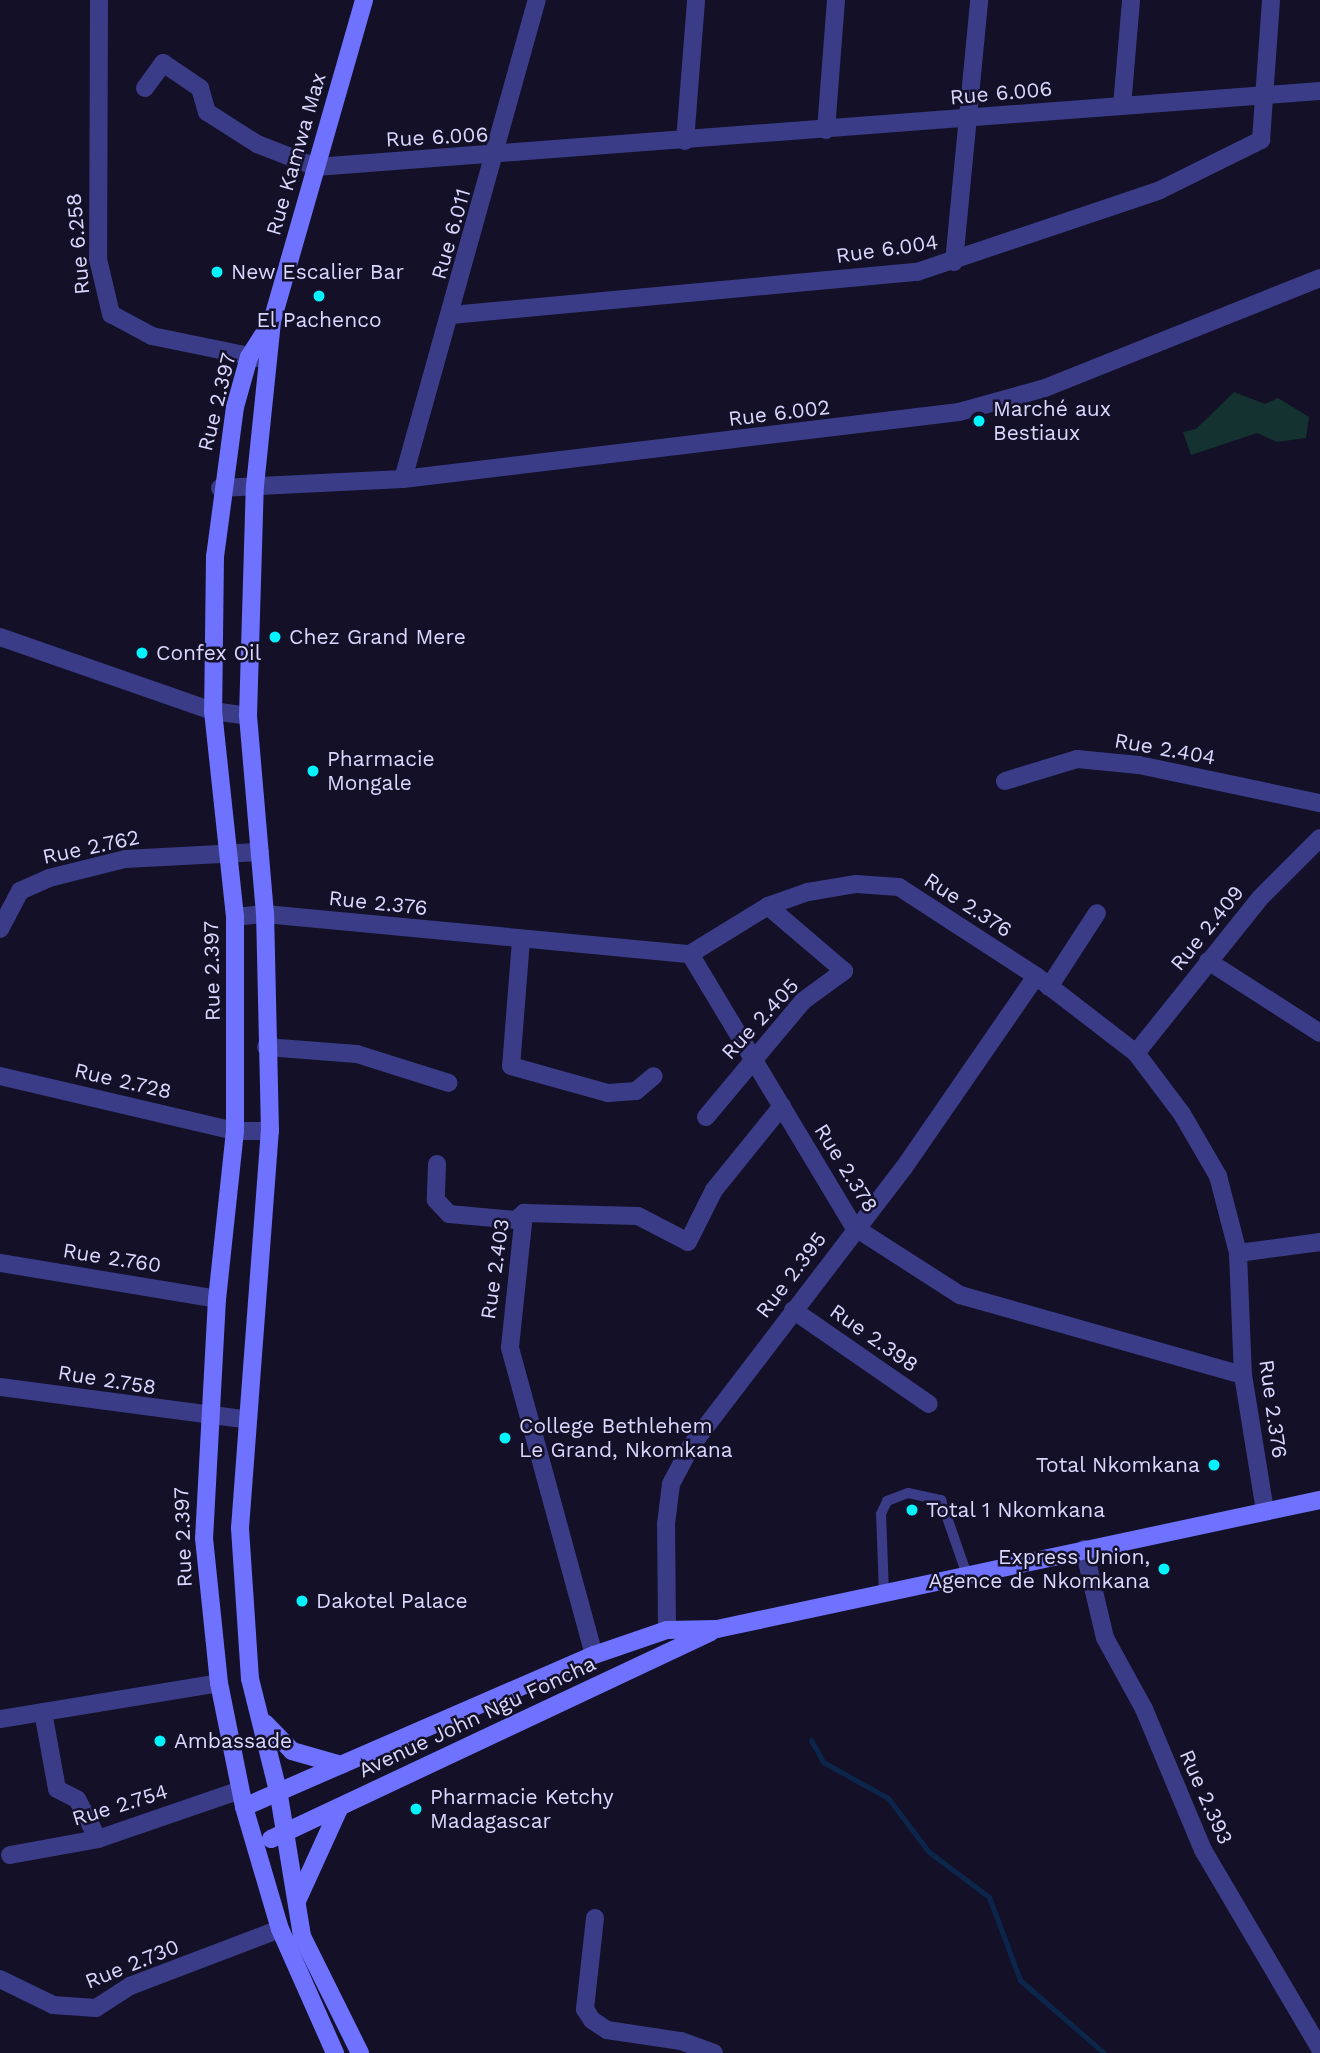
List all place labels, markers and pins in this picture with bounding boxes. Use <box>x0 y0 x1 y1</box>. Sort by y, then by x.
place label: New Escalier Bar <box>231 259 405 285</box>
marker: New Escalier Bar <box>209 264 225 280</box>
marker: El Pachenco <box>311 288 327 304</box>
place label: El Pachenco <box>256 307 382 333</box>
place label: Marché aux Bestiaux <box>993 396 1111 446</box>
marker: Marché aux Bestiaux <box>971 413 987 429</box>
place label: Chez Grand Mere <box>289 624 466 650</box>
marker: Chez Grand Mere <box>267 629 283 645</box>
place label: Confex Oil <box>156 640 262 666</box>
marker: Confex Oil <box>134 645 150 661</box>
place label: Pharmacie Mongale <box>327 746 435 796</box>
marker: Pharmacie Mongale <box>305 763 321 779</box>
place label: College Bethlehem Le Grand, Nkomkana <box>519 1413 733 1463</box>
marker: College Bethlehem Le Grand, Nkomkana <box>497 1430 513 1446</box>
place label: Total Nkomkana <box>1035 1452 1200 1478</box>
marker: Total Nkomkana <box>1206 1457 1222 1473</box>
place label: Total 1 Nkomkana <box>926 1497 1106 1523</box>
marker: Total 1 Nkomkana <box>904 1502 920 1518</box>
place label: Express Union, Agence de Nkomkana <box>928 1544 1150 1594</box>
marker: Express Union, Agence de Nkomkana <box>1156 1561 1172 1577</box>
place label: Dakotel Palace <box>316 1588 468 1614</box>
marker: Dakotel Palace <box>294 1593 310 1609</box>
place label: Ambassade <box>174 1728 292 1754</box>
marker: Ambassade <box>152 1733 168 1749</box>
place label: Pharmacie Ketchy Madagascar <box>430 1784 614 1834</box>
marker: Pharmacie Ketchy Madagascar <box>408 1801 424 1817</box>

